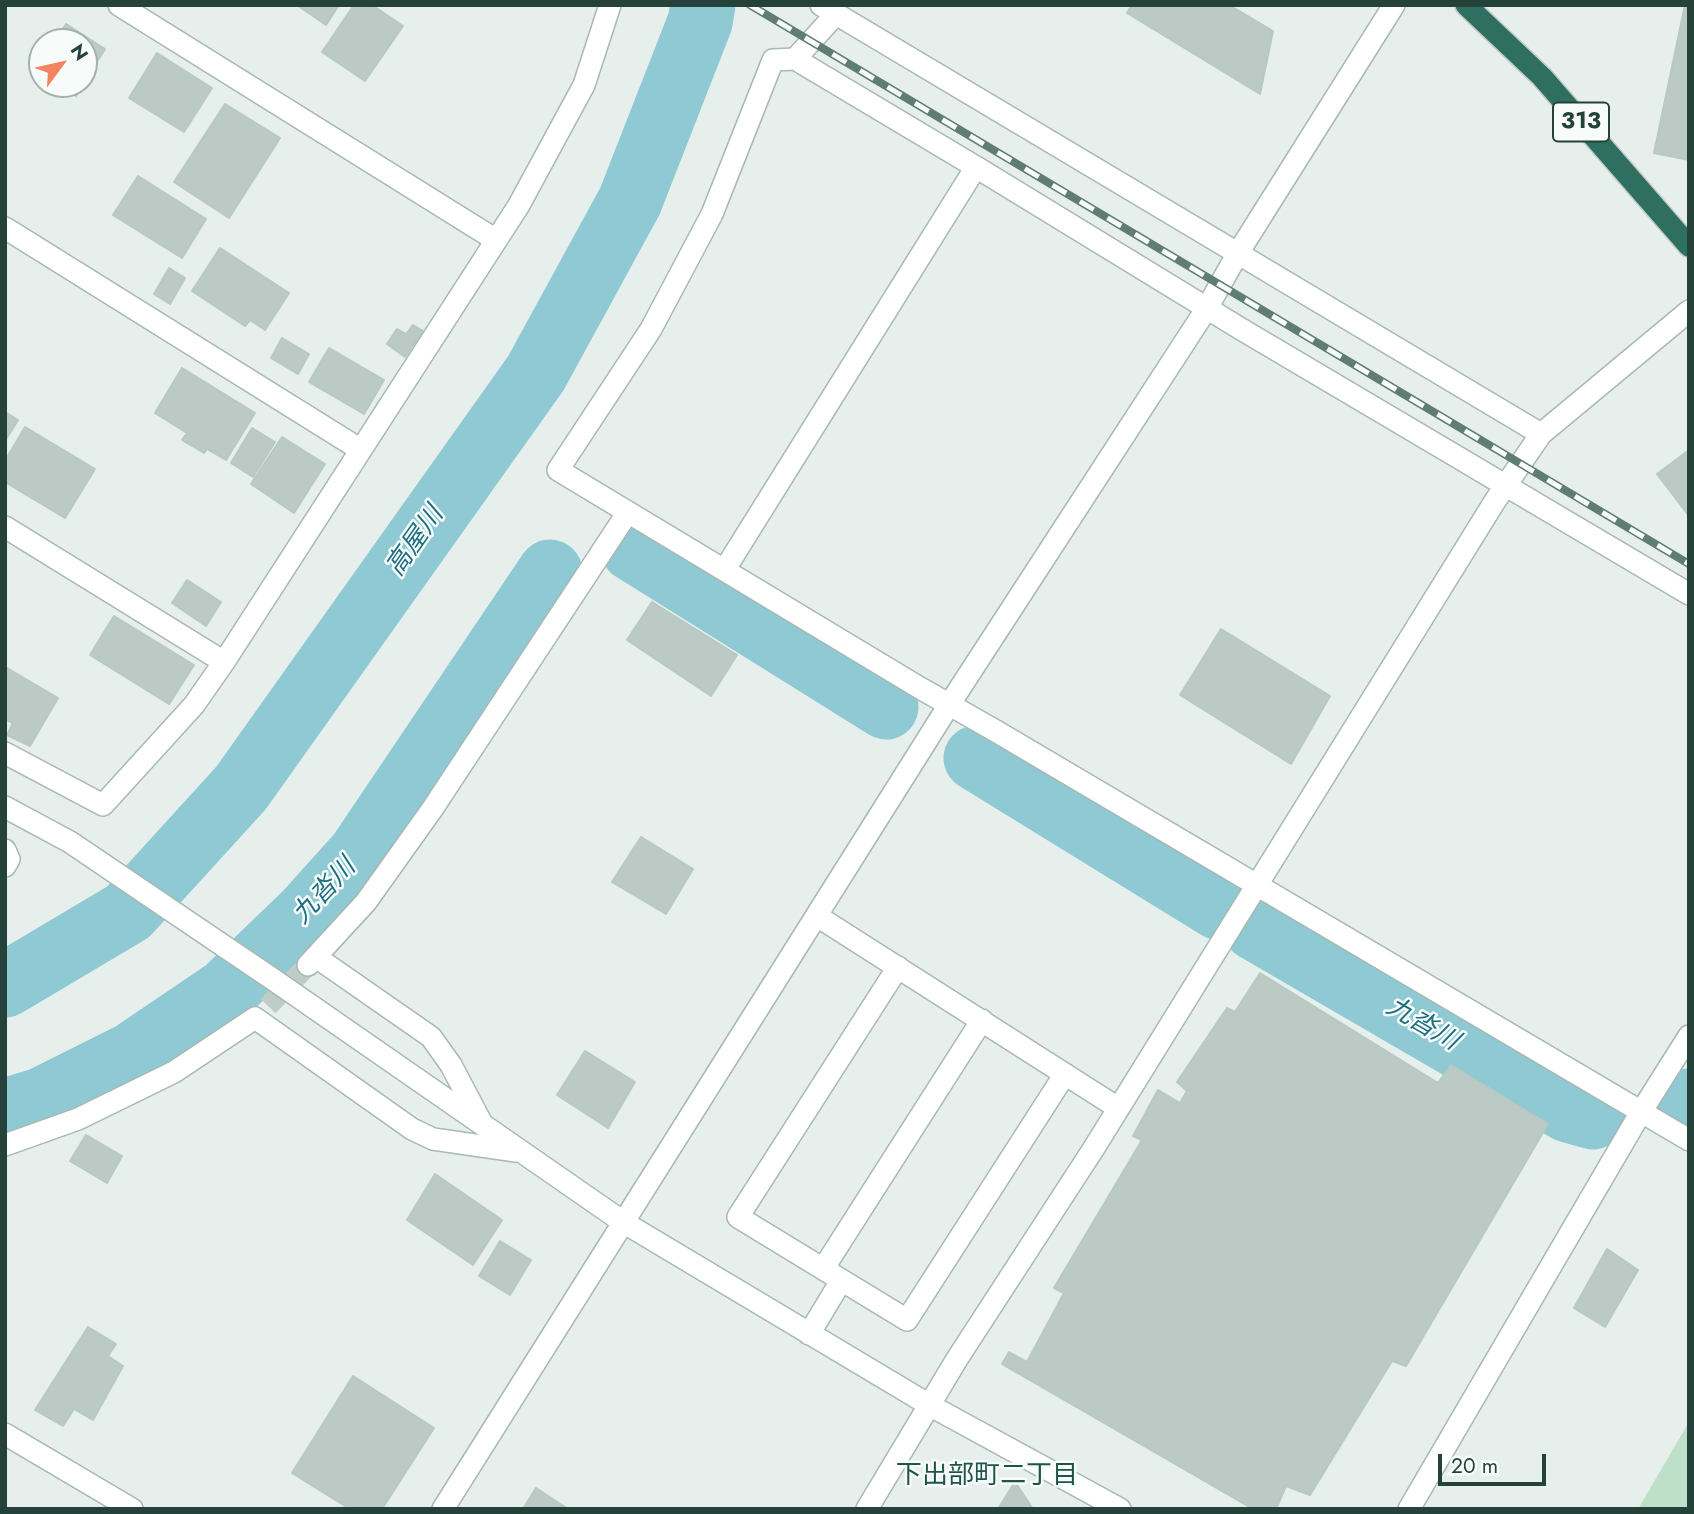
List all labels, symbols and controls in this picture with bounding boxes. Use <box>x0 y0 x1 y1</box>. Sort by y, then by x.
north arrow <box>28 28 98 98</box>
text: N <box>64 39 95 66</box>
road number: 313 <box>1553 102 1609 141</box>
water label: 高屋川 <box>381 501 451 583</box>
water label: 九沓川 <box>287 853 363 931</box>
water label: 九沓川 <box>1380 992 1464 1058</box>
scale bar <box>1442 1440 1550 1484</box>
text: 20 m <box>1451 1451 1498 1481</box>
district label: 下出部町二丁目 <box>896 1461 1078 1493</box>

